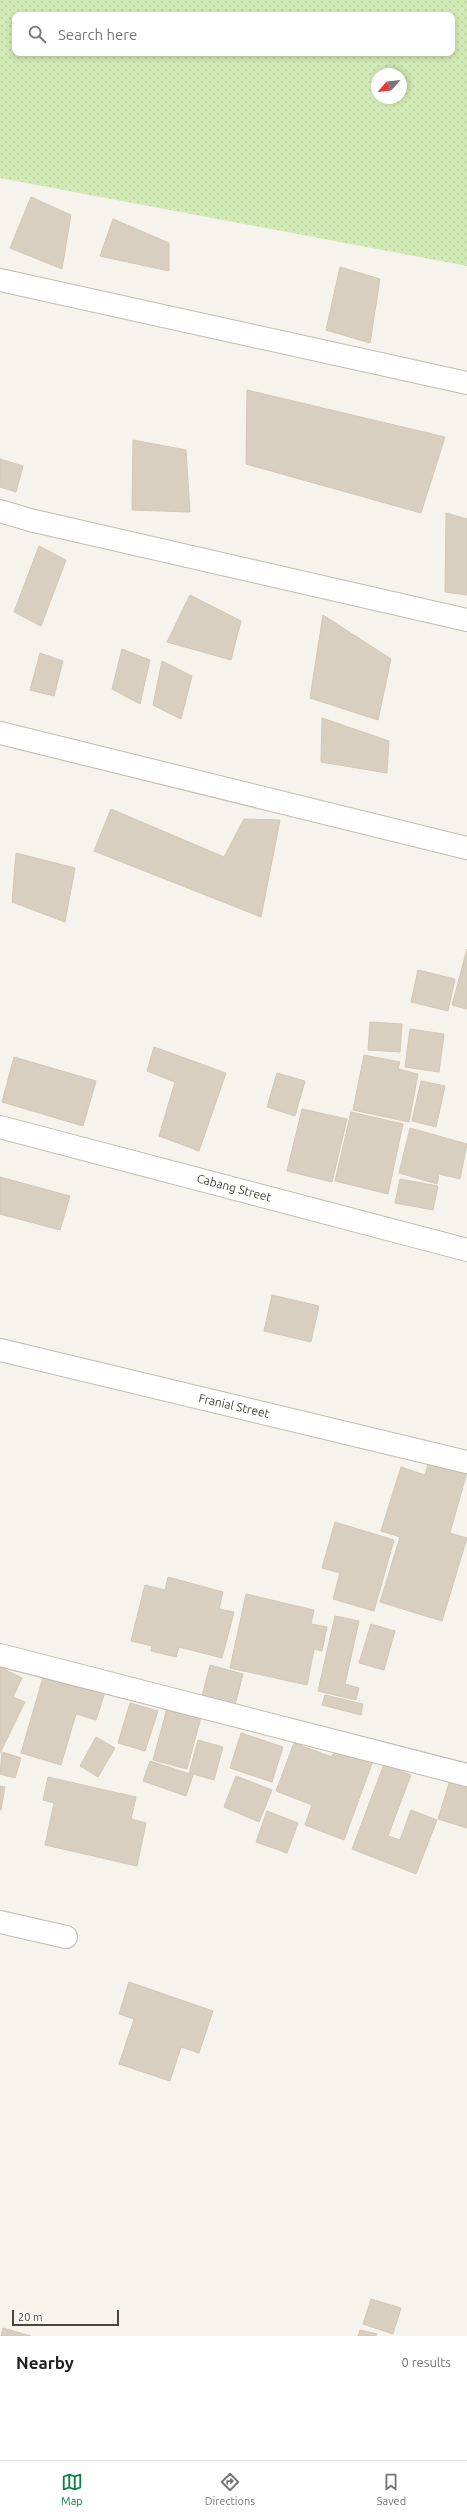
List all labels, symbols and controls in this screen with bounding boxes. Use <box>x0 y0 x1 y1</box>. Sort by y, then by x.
search box <box>12 12 455 56</box>
icon: search <box>26 23 48 45</box>
text: Search here <box>58 26 137 43</box>
north arrow <box>371 68 407 104</box>
street label: Cabang Street <box>195 1171 273 1204</box>
street label: Franial Street <box>197 1391 271 1420</box>
scale bar <box>12 2308 119 2327</box>
text: 20 m <box>18 2311 42 2323</box>
text: Nearby <box>16 2353 74 2372</box>
text: 0 results <box>401 2355 451 2369</box>
tab: Map <box>61 2471 83 2507</box>
tab: Directions <box>205 2471 255 2507</box>
tab: Saved <box>377 2471 406 2507</box>

